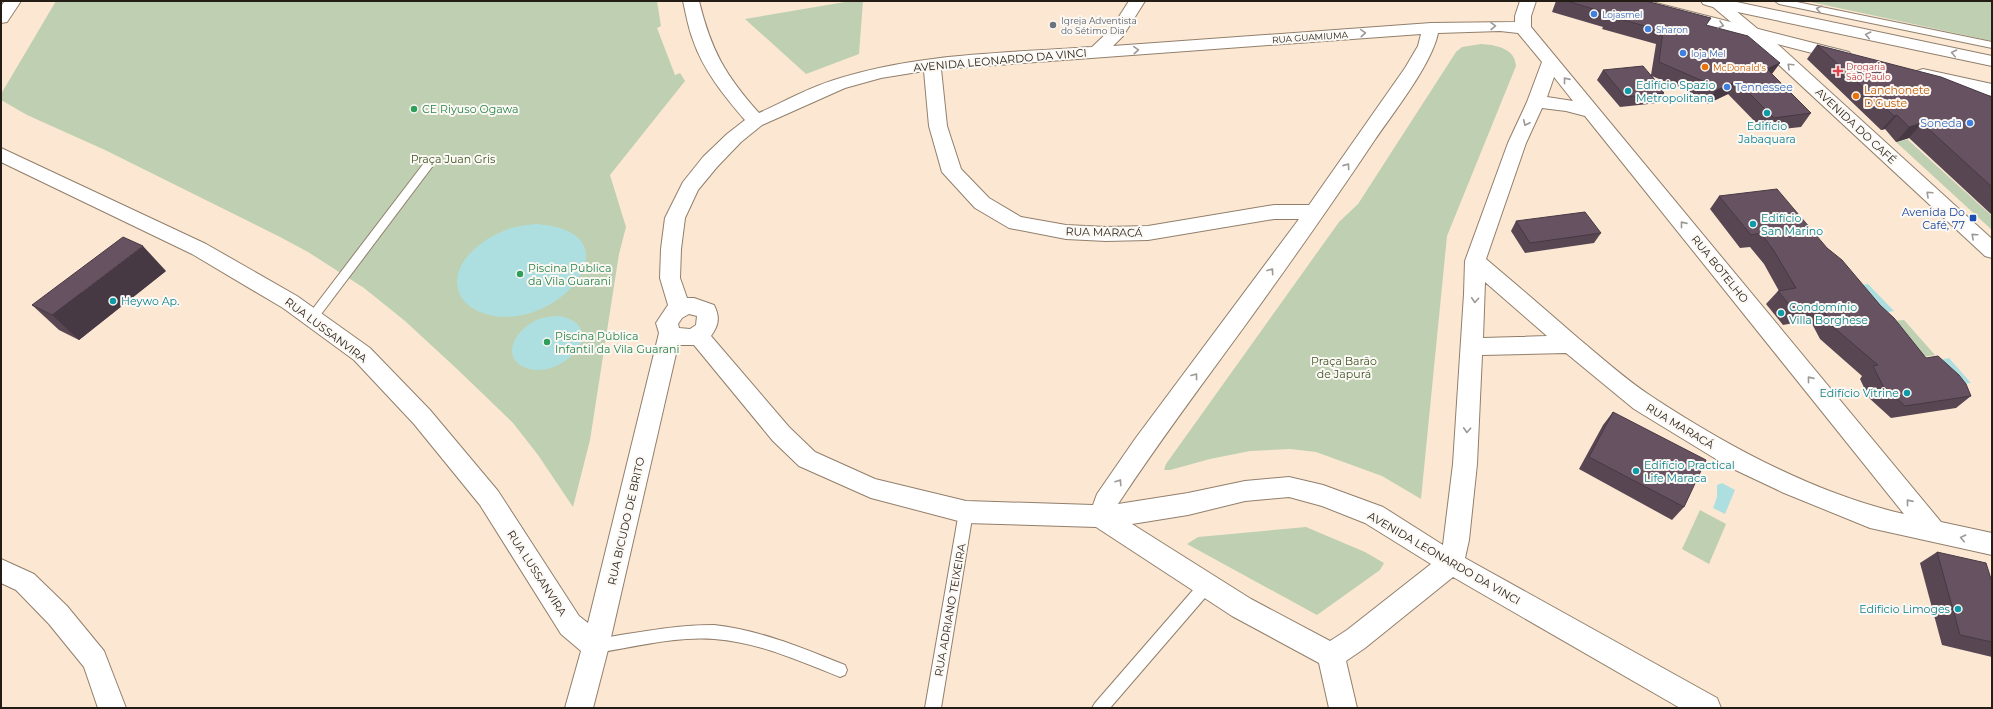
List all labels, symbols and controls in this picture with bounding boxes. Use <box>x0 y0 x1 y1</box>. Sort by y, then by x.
one-way arrow <box>1816 6 1822 14</box>
marker: Lojasmel <box>1589 9 1599 19</box>
place label: Lojasmel <box>1602 9 1642 20</box>
place label: Igreja Adventista do Sétimo Dia <box>1061 15 1137 36</box>
marker: Igreja Adventista do Sétimo Dia <box>1048 20 1058 30</box>
one-way arrow <box>1717 20 1724 29</box>
one-way arrow <box>1490 22 1496 31</box>
marker: Sharon <box>1643 24 1653 34</box>
place label: Sharon <box>1656 24 1688 35</box>
one-way arrow <box>1360 28 1366 37</box>
street label: RUA GUAMIUMA <box>1272 29 1349 45</box>
one-way arrow <box>1865 31 1871 39</box>
street label: AVENIDA LEONARDO DA VINCI <box>913 45 1087 75</box>
one-way arrow <box>1133 45 1139 54</box>
marker: loja Mel <box>1678 48 1688 58</box>
place label: loja Mel <box>1691 48 1726 59</box>
one-way arrow <box>1951 50 1957 58</box>
place label: Drogaria São Paulo <box>1846 61 1891 82</box>
marker: McDonald's <box>1700 62 1710 72</box>
place label: McDonald's <box>1713 62 1766 73</box>
one-way arrow <box>1788 63 1795 70</box>
marker: Drogaria São Paulo <box>1833 66 1843 76</box>
one-way arrow <box>1564 77 1571 84</box>
place label: Edifício Spazio Metropolitana <box>1636 78 1715 105</box>
place label: Tennessee <box>1735 80 1793 94</box>
marker: Tennessee <box>1722 82 1732 92</box>
place label: Lanchonete D'Guste <box>1864 83 1930 110</box>
street label: AVENIDA DO CAFÉ <box>1813 85 1899 167</box>
marker: Edifício Spazio Metropolitana <box>1623 86 1633 96</box>
marker: Lanchonete D'Guste <box>1851 91 1861 101</box>
place label: CE Riyuso Ogawa <box>422 102 519 116</box>
marker: CE Riyuso Ogawa <box>409 104 419 114</box>
marker: Edifício Jabaquara <box>1762 108 1772 118</box>
place label: Soneda <box>1920 116 1962 130</box>
marker: Soneda <box>1965 118 1975 128</box>
one-way arrow <box>1523 119 1531 127</box>
place label: Edifício Jabaquara <box>1737 119 1796 146</box>
park label: Praça Juan Gris <box>411 152 496 166</box>
one-way arrow <box>1342 163 1349 170</box>
one-way arrow <box>1926 191 1934 199</box>
place label: Avenida Do Café, 77 <box>1902 205 1965 232</box>
place label: Edifício San Marino <box>1761 211 1823 238</box>
marker: Avenida Do Café, 77 <box>1968 213 1978 223</box>
marker: Edifício San Marino <box>1748 219 1758 229</box>
one-way arrow <box>1681 221 1688 228</box>
street label: RUA MARACÁ <box>1065 224 1143 240</box>
street label: RUA BOTELHO <box>1688 232 1752 306</box>
one-way arrow <box>1972 234 1979 241</box>
place label: Piscina Pública da Vila Guarani <box>528 261 611 288</box>
marker: Piscina Pública da Vila Guarani <box>515 269 525 279</box>
one-way arrow <box>1266 269 1273 276</box>
place label: Heywo Ap. <box>121 294 179 308</box>
street label: RUA LUSSANVIRA <box>282 295 370 366</box>
marker: Heywo Ap. <box>108 296 118 306</box>
one-way arrow <box>1470 297 1479 303</box>
place label: Condomínio Villa Borghese <box>1789 300 1868 327</box>
marker: Condomínio Villa Borghese <box>1776 308 1786 318</box>
place label: Piscina Pública Infantil da Vila Guarani <box>555 329 679 356</box>
marker: Piscina Pública Infantil da Vila Guarani <box>542 337 552 347</box>
park label: Praça Barão de Japurá <box>1311 354 1377 381</box>
one-way arrow <box>1190 374 1197 381</box>
one-way arrow <box>1807 376 1814 384</box>
place label: Edifício Vitrine <box>1820 386 1899 400</box>
marker: Edifício Vitrine <box>1902 388 1912 398</box>
street label: RUA MARACÁ <box>1643 400 1717 452</box>
one-way arrow <box>1463 427 1471 433</box>
street label: RUA BICUDO DE BRITO <box>604 456 648 586</box>
place label: Edifício Practical Life Maraca <box>1644 458 1735 485</box>
marker: Edifício Practical Life Maraca <box>1631 466 1641 476</box>
one-way arrow <box>1114 479 1122 486</box>
one-way arrow <box>1907 499 1914 506</box>
street label: AVENIDA LEONARDO DA VINCI <box>1365 508 1523 608</box>
street label: RUA LUSSANVIRA <box>504 528 570 618</box>
one-way arrow <box>1960 534 1966 542</box>
street label: RUA ADRIANO TEIXEIRA <box>931 542 969 678</box>
place label: Edificio Limoges <box>1859 602 1951 616</box>
marker: Edificio Limoges <box>1953 604 1963 614</box>

